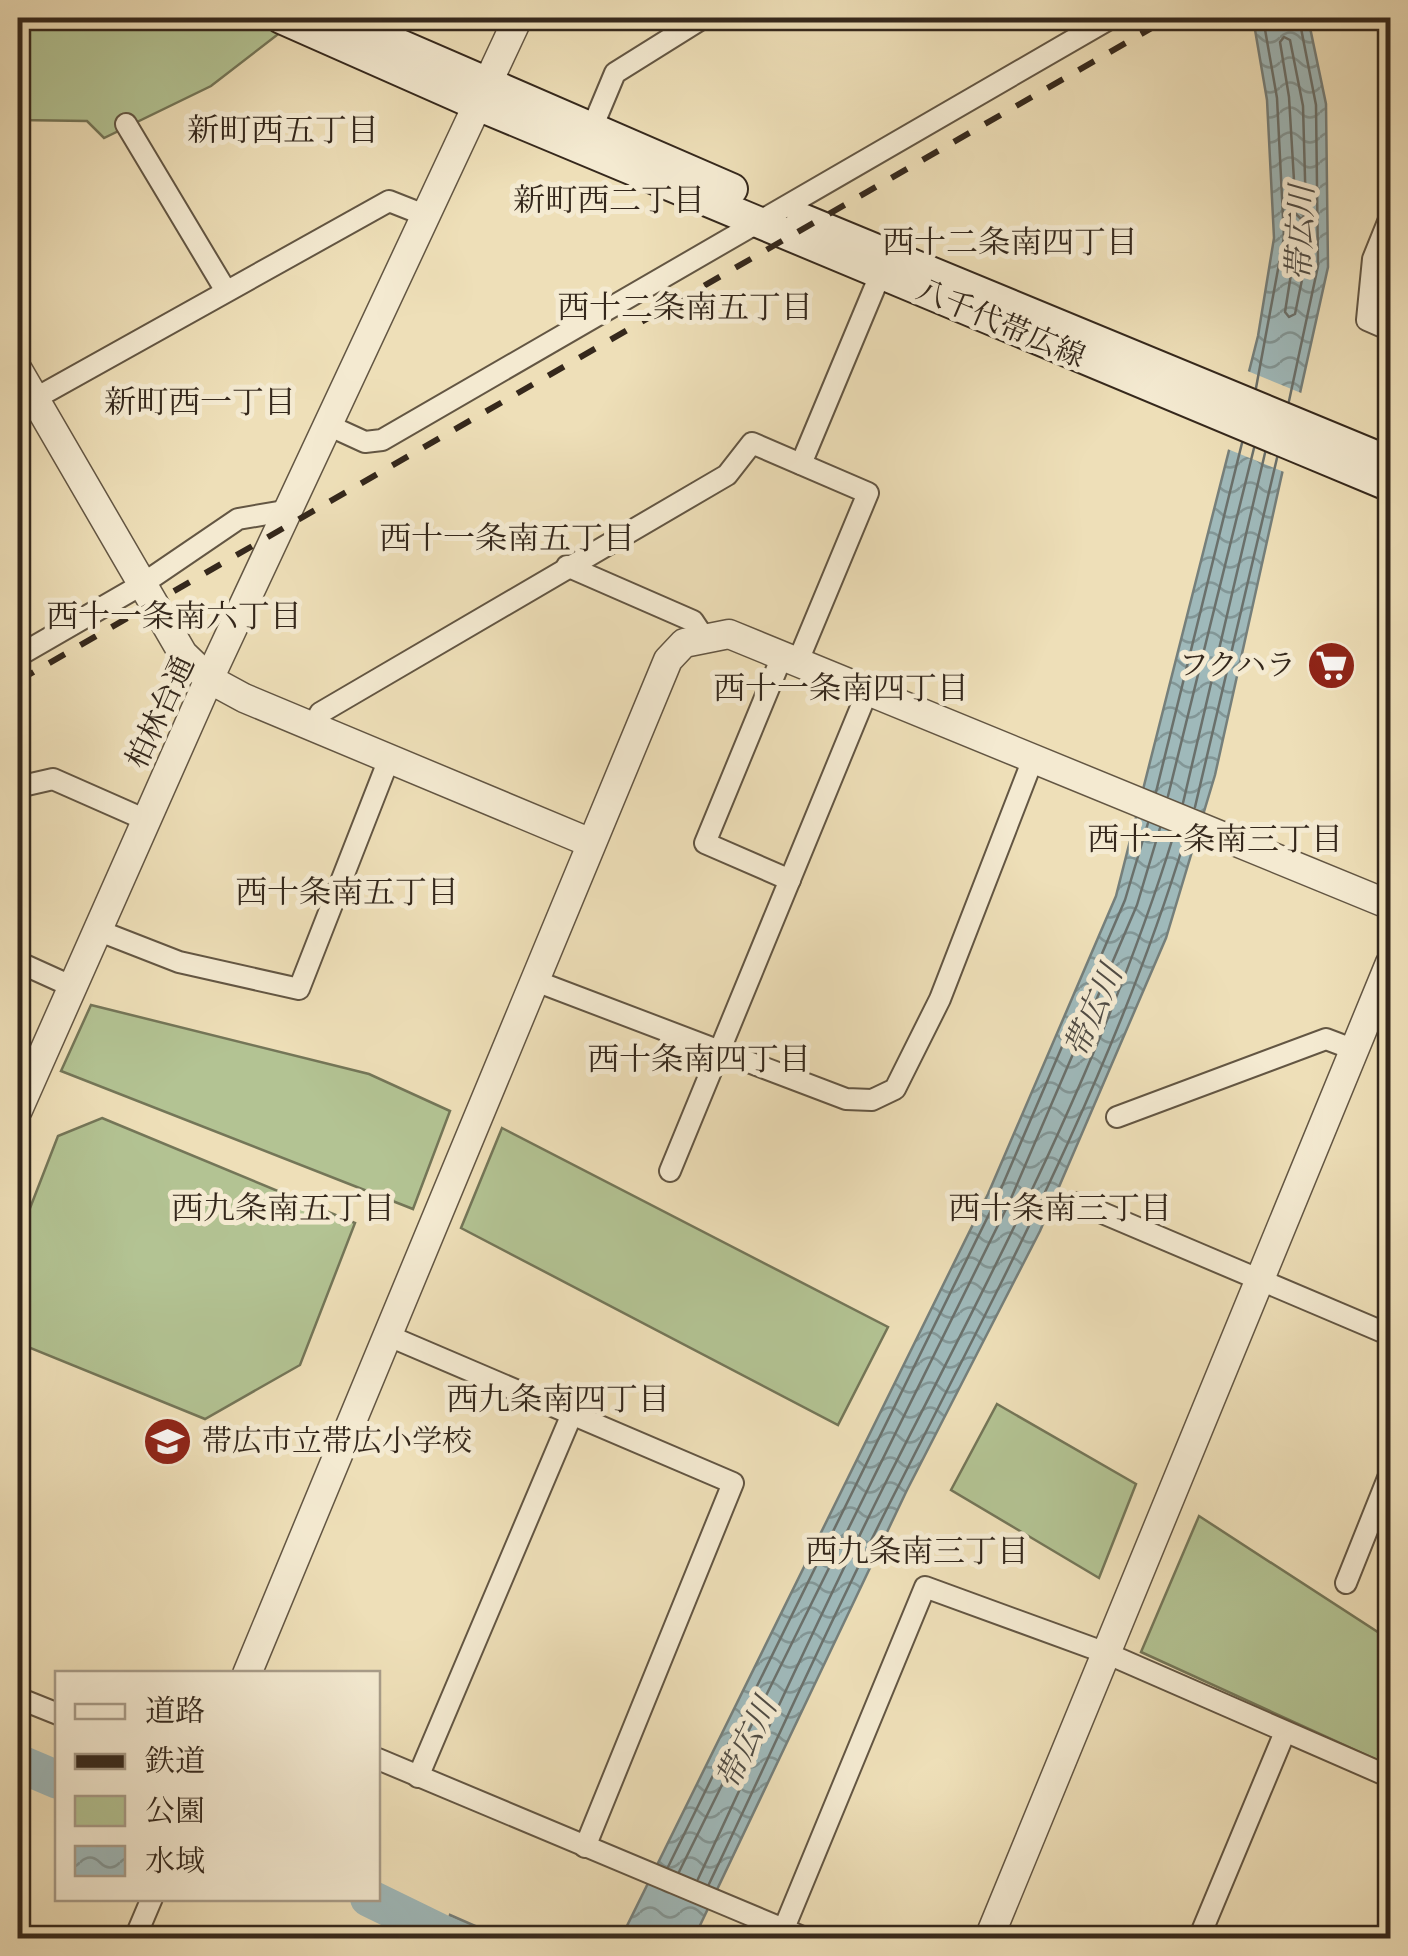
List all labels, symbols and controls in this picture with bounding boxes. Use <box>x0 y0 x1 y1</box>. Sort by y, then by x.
district label: 新町西五丁目 <box>187 111 379 151</box>
district label: 新町西二丁目 <box>513 181 705 221</box>
water label: 帯広川 <box>1279 181 1323 282</box>
district label: 西十二条南四丁目 <box>882 223 1138 263</box>
street label: 八千代帯広線 <box>910 271 1091 377</box>
district label: 西十二条南五丁目 <box>557 288 813 328</box>
district label: 新町西一丁目 <box>104 383 296 423</box>
district label: 西十一条南五丁目 <box>379 519 635 559</box>
district label: 西十一条南六丁目 <box>46 597 302 637</box>
supermarket icon: フクハラ <box>1305 639 1357 691</box>
place label: フクハラ <box>1179 647 1296 685</box>
street label: 柏林台通 <box>118 650 203 775</box>
district label: 西十一条南四丁目 <box>713 669 969 709</box>
district label: 西十一条南三丁目 <box>1087 820 1343 860</box>
district label: 西十条南五丁目 <box>235 873 459 913</box>
water label: 帯広川 <box>1056 957 1133 1063</box>
district label: 西十条南四丁目 <box>587 1040 811 1080</box>
district label: 西九条南五丁目 <box>171 1189 395 1229</box>
district label: 西十条南三丁目 <box>948 1189 1172 1229</box>
district label: 西九条南四丁目 <box>446 1380 670 1420</box>
school or university icon: 帯広市立帯広小学校 <box>141 1415 193 1467</box>
place label: 帯広市立帯広小学校 <box>202 1423 472 1461</box>
district label: 西九条南三丁目 <box>805 1532 1029 1572</box>
legend <box>55 1671 380 1901</box>
water label: 帯広川 <box>708 1689 787 1795</box>
text: 道路 <box>145 1693 205 1731</box>
text: 鉄道 <box>145 1743 205 1781</box>
text: 公園 <box>145 1793 205 1831</box>
text: 水域 <box>145 1843 205 1881</box>

